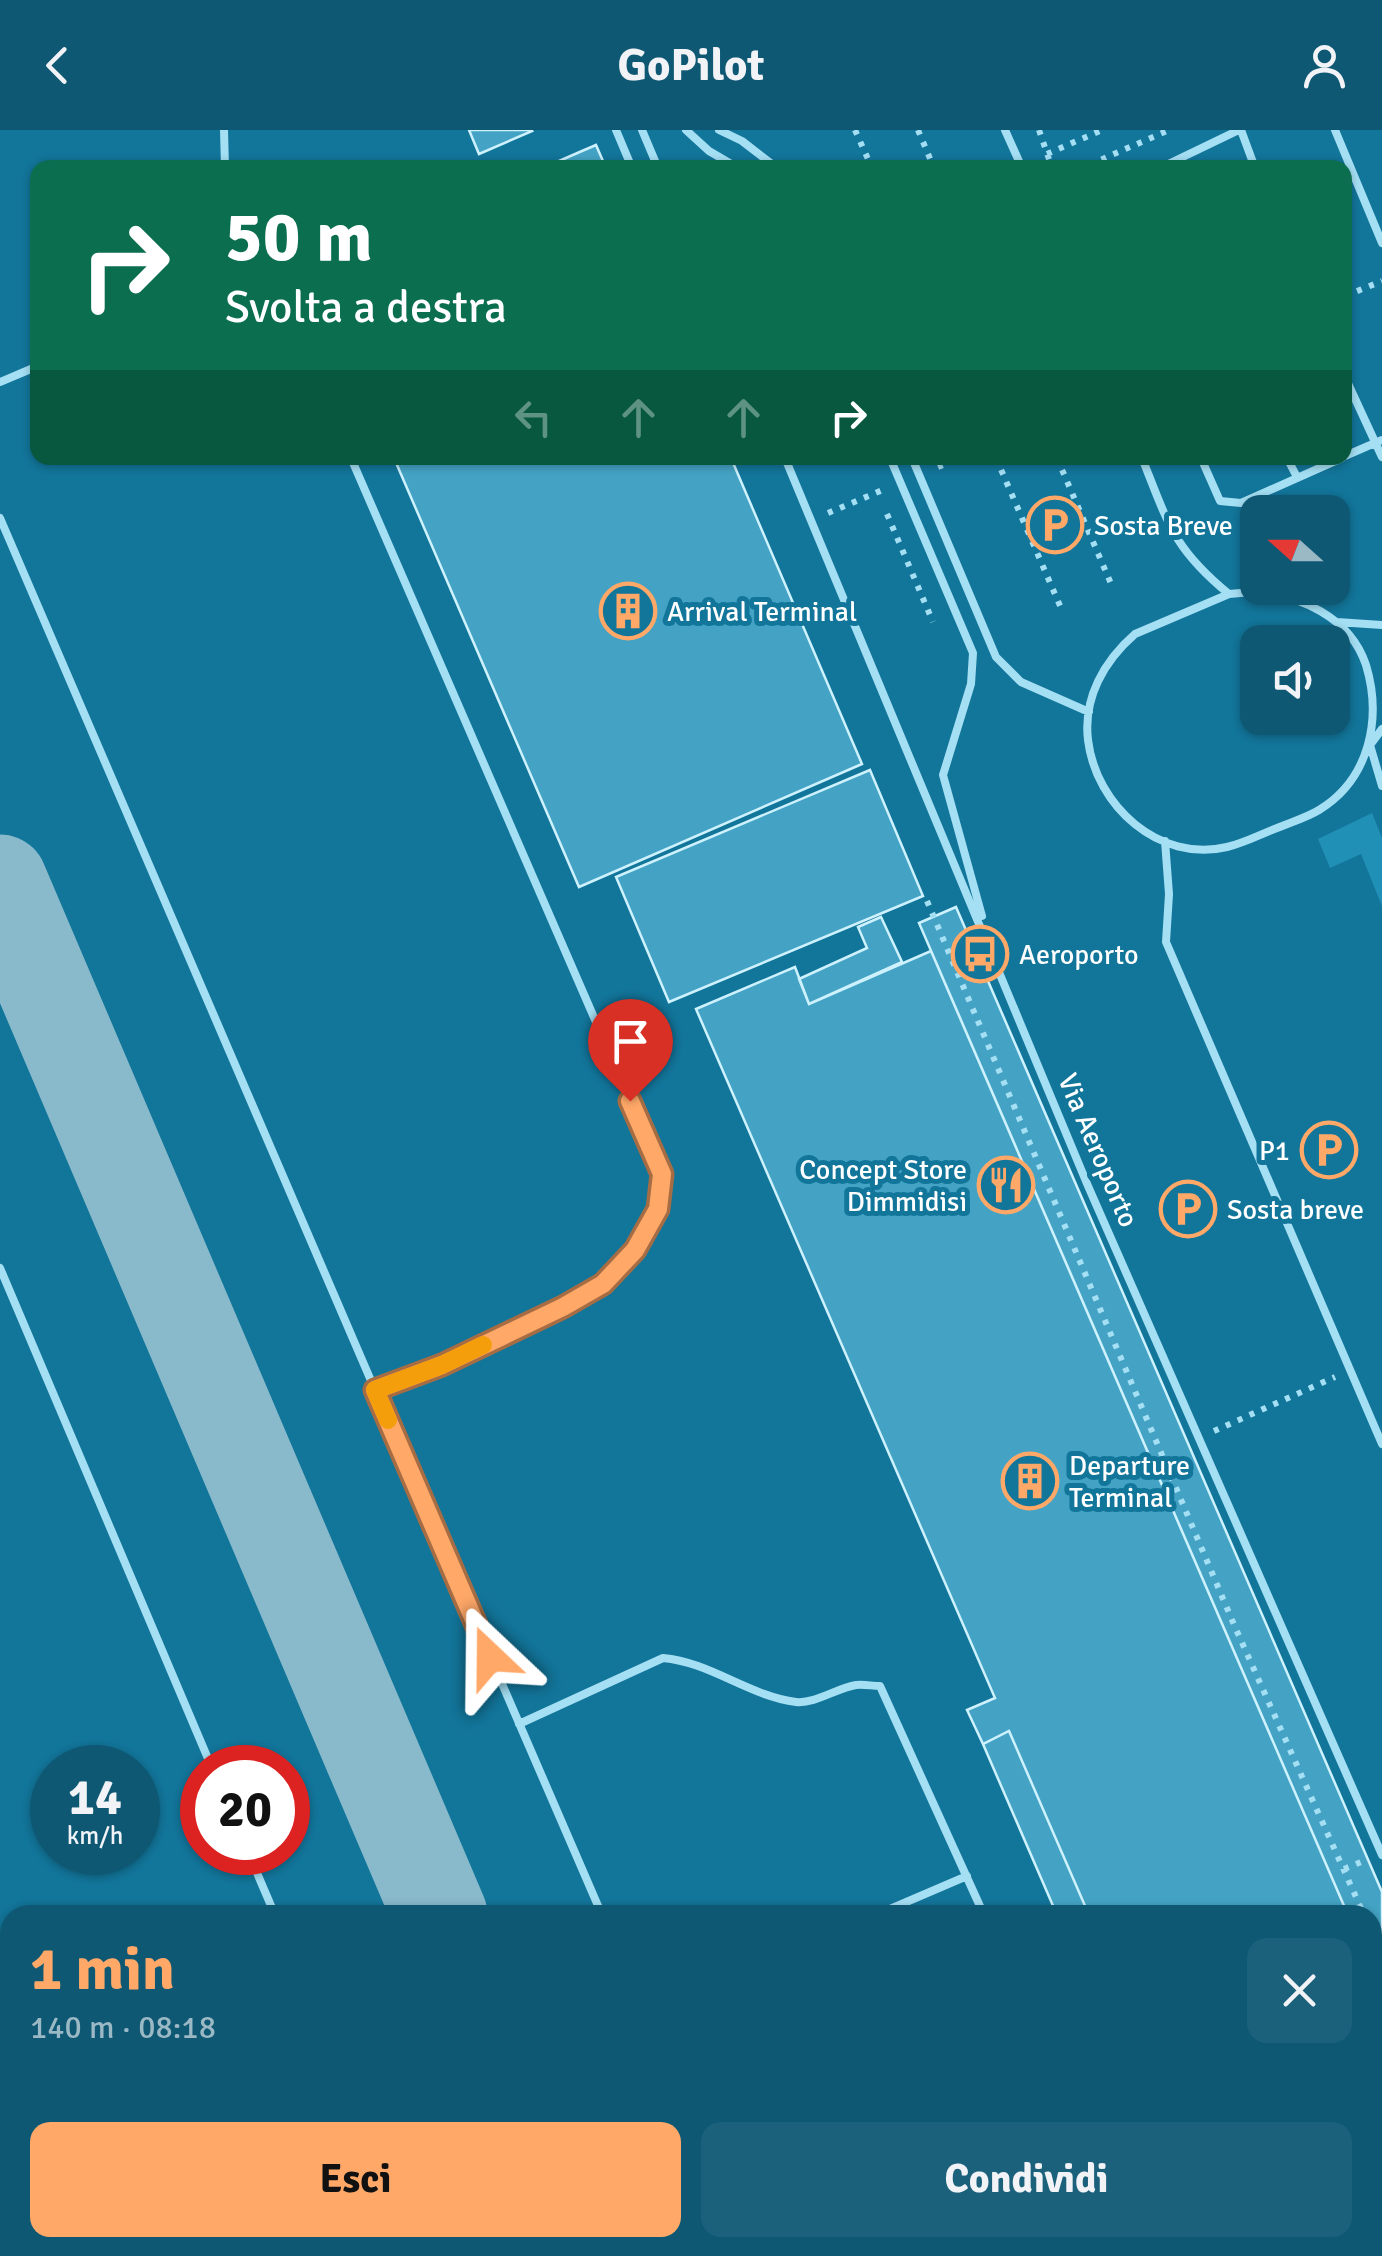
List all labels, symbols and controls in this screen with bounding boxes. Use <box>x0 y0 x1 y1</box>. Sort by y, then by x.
icon: back <box>30 38 85 93</box>
text: GoPilot <box>618 38 764 93</box>
icon: person <box>1297 38 1352 93</box>
text: 50 m <box>225 194 373 280</box>
icon: right <box>60 200 190 330</box>
text: Svolta a destra <box>225 280 507 335</box>
icon: left <box>506 390 561 445</box>
icon: ahead <box>611 390 666 445</box>
icon: ahead <box>716 390 771 445</box>
icon: right <box>821 390 876 445</box>
parking icon: Sosta Breve <box>1025 495 1085 555</box>
north arrow <box>1240 495 1350 605</box>
map controls <box>1240 495 1350 735</box>
place label: Sosta Breve <box>1094 509 1233 543</box>
building icon: Arrival Terminal <box>598 581 658 641</box>
place label: Arrival Terminal <box>667 595 857 629</box>
button: sound <box>1240 625 1350 735</box>
bus stop icon: Aeroporto <box>950 924 1010 984</box>
place label: Aeroporto <box>1019 938 1139 972</box>
pin <box>588 999 673 1102</box>
icon: arrive <box>603 1014 658 1069</box>
street label: Via Aeroporto <box>1050 1068 1146 1232</box>
parking icon: P1 <box>1299 1120 1359 1180</box>
place label: P1 <box>1259 1134 1290 1168</box>
place label: Concept Store Dimmidisi <box>799 1153 967 1219</box>
restaurant icon: Concept Store Dimmidisi <box>976 1155 1036 1215</box>
parking icon: Sosta breve <box>1158 1179 1218 1239</box>
place label: Sosta breve <box>1227 1193 1364 1227</box>
place label: Departure Terminal <box>1069 1449 1190 1515</box>
building icon: Departure Terminal <box>1000 1451 1060 1511</box>
position arrow <box>438 1605 542 1709</box>
speed limit sign: 20 <box>180 1745 310 1875</box>
text: 14 <box>68 1767 122 1829</box>
text: km/h <box>67 1820 123 1851</box>
text: 1 min <box>30 1933 175 2007</box>
button: close <box>1247 1938 1352 2043</box>
text: 140 m · 08:18 <box>30 2008 216 2047</box>
button: Esci <box>30 2122 681 2237</box>
button: Condividi <box>701 2122 1352 2237</box>

